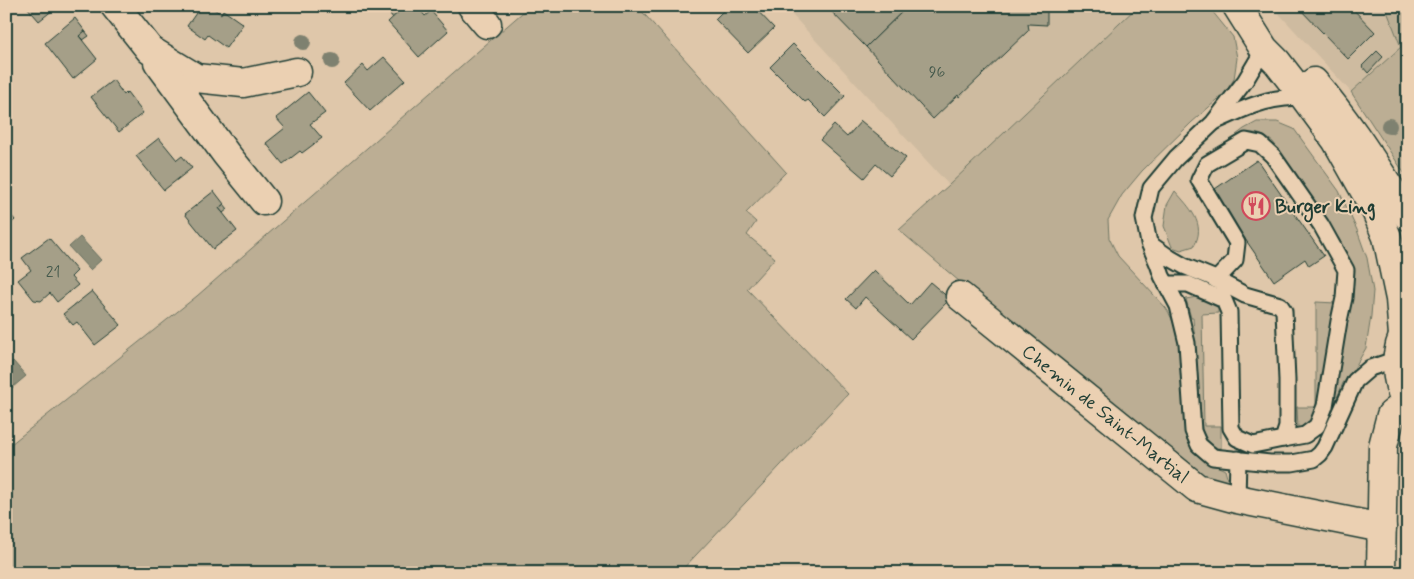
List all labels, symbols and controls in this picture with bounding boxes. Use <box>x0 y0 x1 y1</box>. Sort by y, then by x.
house number: 96 <box>929 62 945 83</box>
restaurant icon: Burger King <box>1241 191 1271 221</box>
place label: Burger King <box>1275 195 1376 223</box>
house number: 21 <box>46 262 60 283</box>
street label: Chemin de Saint-Martial <box>1016 339 1194 489</box>

